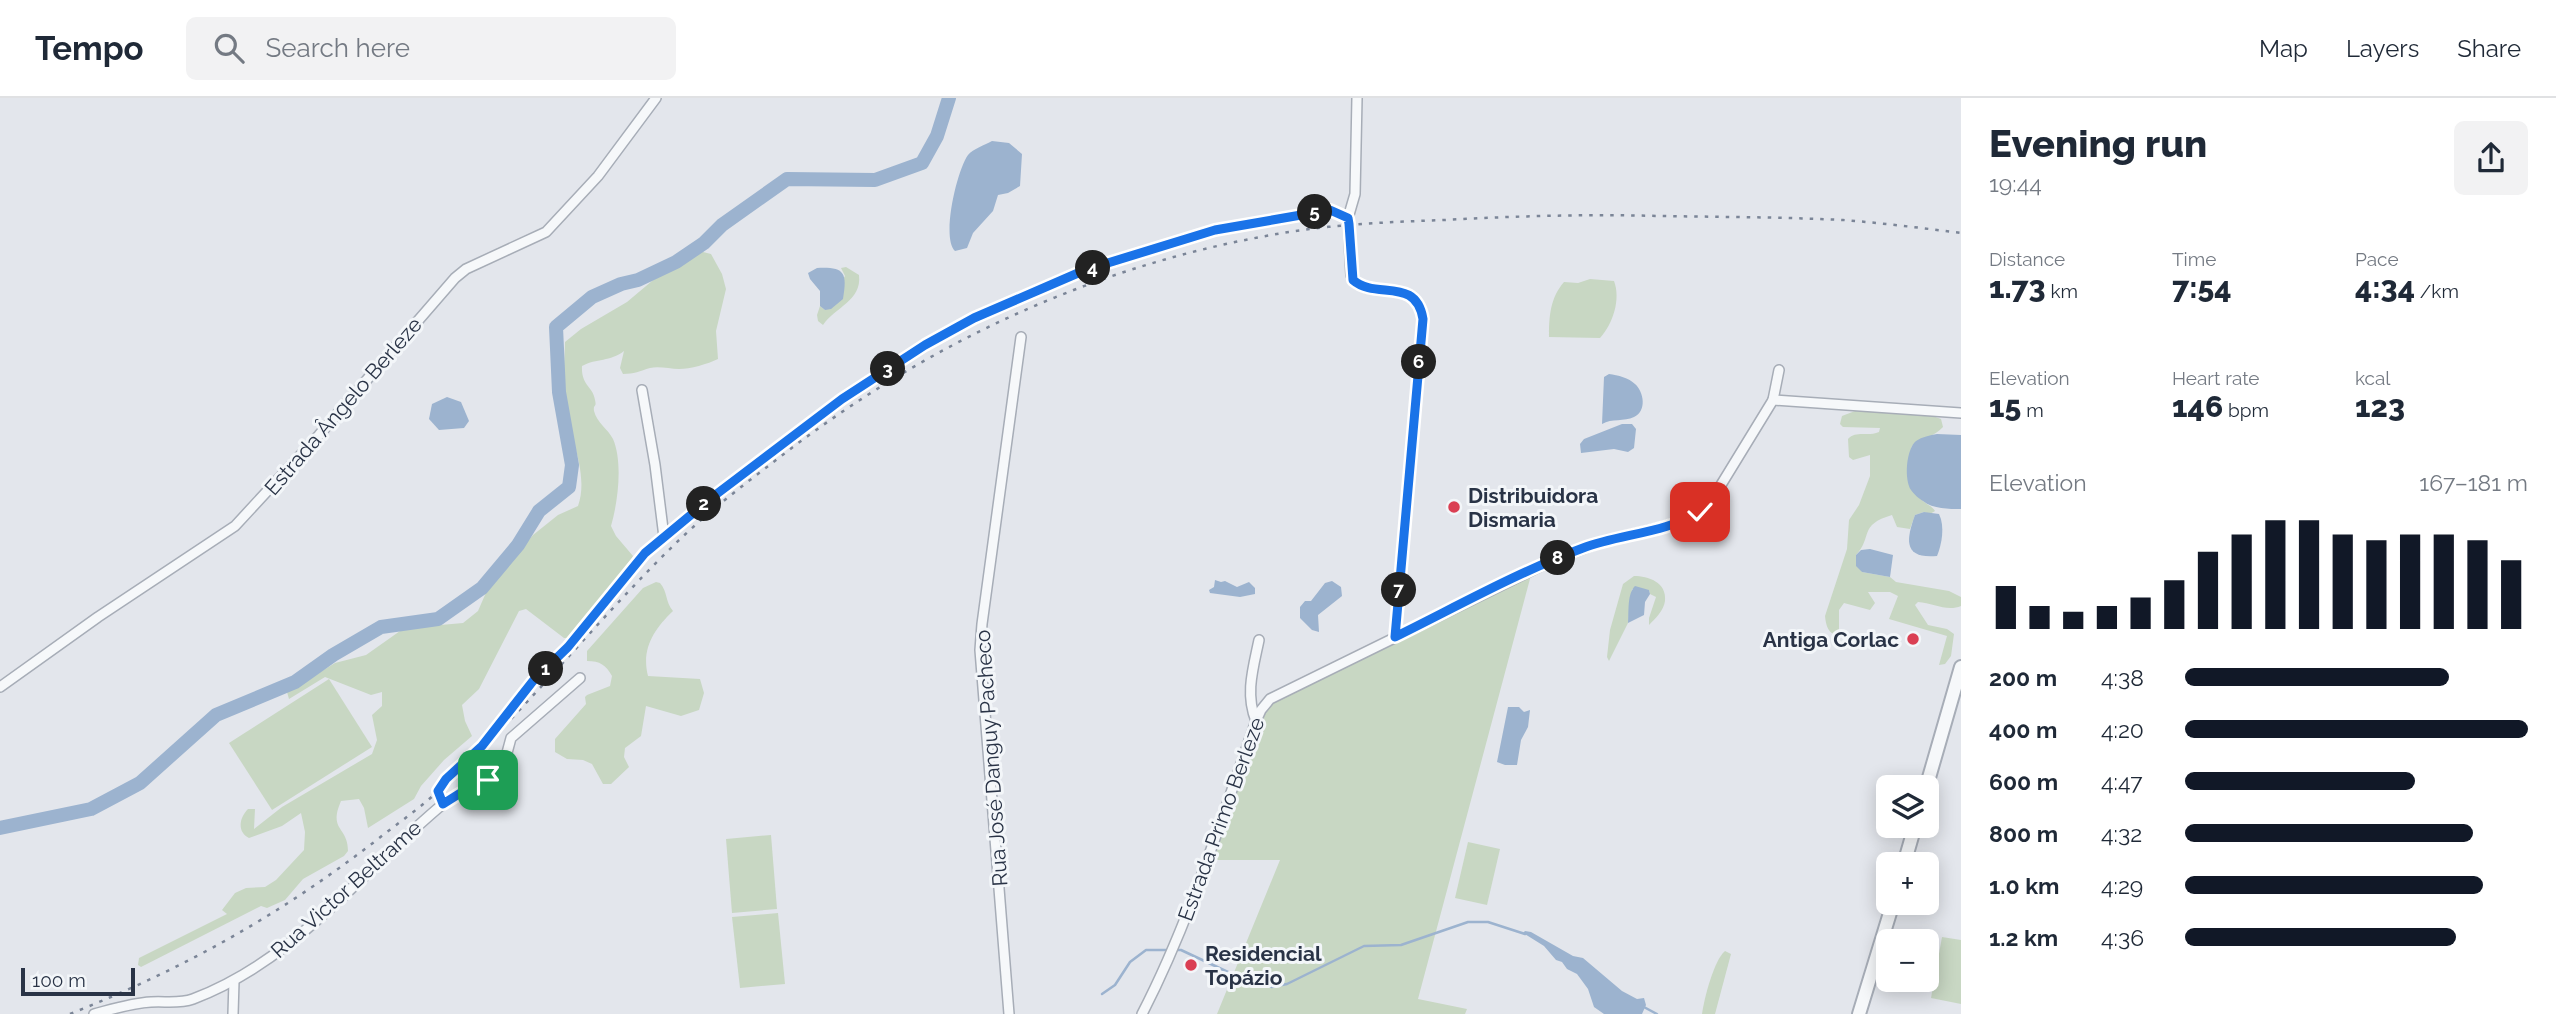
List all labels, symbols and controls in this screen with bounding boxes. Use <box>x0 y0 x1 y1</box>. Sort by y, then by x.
search box <box>186 17 676 80</box>
text: Tempo <box>35 29 144 68</box>
icon: search <box>210 29 248 67</box>
text: Search here <box>266 33 410 63</box>
text: Map <box>2259 34 2308 63</box>
text: Layers <box>2346 34 2419 63</box>
text: Share <box>2457 34 2521 63</box>
text: Evening run <box>1989 121 2207 166</box>
button: share <box>2454 121 2528 195</box>
text: 19:44 <box>1989 170 2042 197</box>
pin: 5 <box>1298 194 1332 230</box>
text: 5 <box>1309 200 1320 222</box>
text: Distance <box>1989 248 2065 270</box>
text: Time <box>2172 248 2216 270</box>
text: Pace <box>2355 248 2399 270</box>
pin: 4 <box>1076 250 1110 286</box>
text: 4 <box>1087 256 1098 278</box>
text: 1.73 <box>1989 270 2046 305</box>
text: 7:54 <box>2172 270 2232 305</box>
text: 4:34 <box>2355 270 2415 305</box>
text: km <box>2046 280 2078 302</box>
text: /km <box>2415 280 2459 302</box>
street label: Estrada Ângelo Berleze <box>259 312 427 500</box>
pin: 6 <box>1402 344 1436 380</box>
text: 6 <box>1413 350 1424 372</box>
pin: 3 <box>870 352 906 386</box>
text: 3 <box>882 357 893 379</box>
text: Elevation <box>1989 367 2070 389</box>
text: Heart rate <box>2172 367 2260 389</box>
text: kcal <box>2355 367 2391 389</box>
text: 15 <box>1989 389 2021 424</box>
text: 146 <box>2172 389 2223 424</box>
text: 123 <box>2355 389 2405 424</box>
text: m <box>2021 399 2044 421</box>
text: bpm <box>2223 399 2269 421</box>
text: Elevation <box>1989 469 2087 496</box>
text: 167–181 m <box>2419 469 2528 496</box>
pin <box>1670 482 1730 542</box>
place label: Distribuidora Dismaria <box>1468 483 1598 532</box>
pin: 2 <box>686 486 722 522</box>
text: 2 <box>698 492 709 514</box>
icon: check <box>1681 493 1719 531</box>
marker: Distribuidora Dismaria <box>1446 499 1462 515</box>
pin: 8 <box>1540 540 1576 575</box>
text: 8 <box>1552 546 1563 568</box>
pin: 7 <box>1382 573 1416 608</box>
text: 7 <box>1393 578 1404 600</box>
place label: Antiga Corlac <box>1763 627 1899 652</box>
street label: Rua José Danguy Pacheco <box>970 629 1012 887</box>
marker: Antiga Corlac <box>1905 631 1921 647</box>
pin: 1 <box>528 652 564 686</box>
text: 1 <box>541 657 550 679</box>
text: 200 m <box>1989 664 2057 691</box>
text: 4:38 <box>2101 664 2144 691</box>
street label: Estrada Primo Berleze <box>1173 714 1269 924</box>
text: 400 m <box>1989 716 2057 743</box>
text: 4:20 <box>2101 716 2144 743</box>
pin <box>458 750 518 810</box>
icon: arrive <box>469 761 507 799</box>
text: 600 m <box>1989 768 2058 795</box>
text: 4:47 <box>2101 768 2143 795</box>
map controls <box>1876 775 1939 992</box>
button: layers <box>1876 775 1939 838</box>
street label: Rua Victor Beltrame <box>266 815 426 963</box>
text: 800 m <box>1989 820 2058 847</box>
text: 4:32 <box>2101 820 2142 847</box>
button: + <box>1876 852 1939 915</box>
text: 1.0 km <box>1989 872 2059 899</box>
text: 4:29 <box>2101 872 2143 899</box>
text: 1.2 km <box>1989 924 2058 951</box>
text: 4:36 <box>2101 924 2144 951</box>
button: − <box>1876 929 1939 992</box>
place label: Residencial Topázio <box>1205 941 1322 990</box>
marker: Residencial Topázio <box>1183 957 1199 973</box>
scale bar <box>21 965 135 997</box>
text: 100 m <box>32 969 86 991</box>

